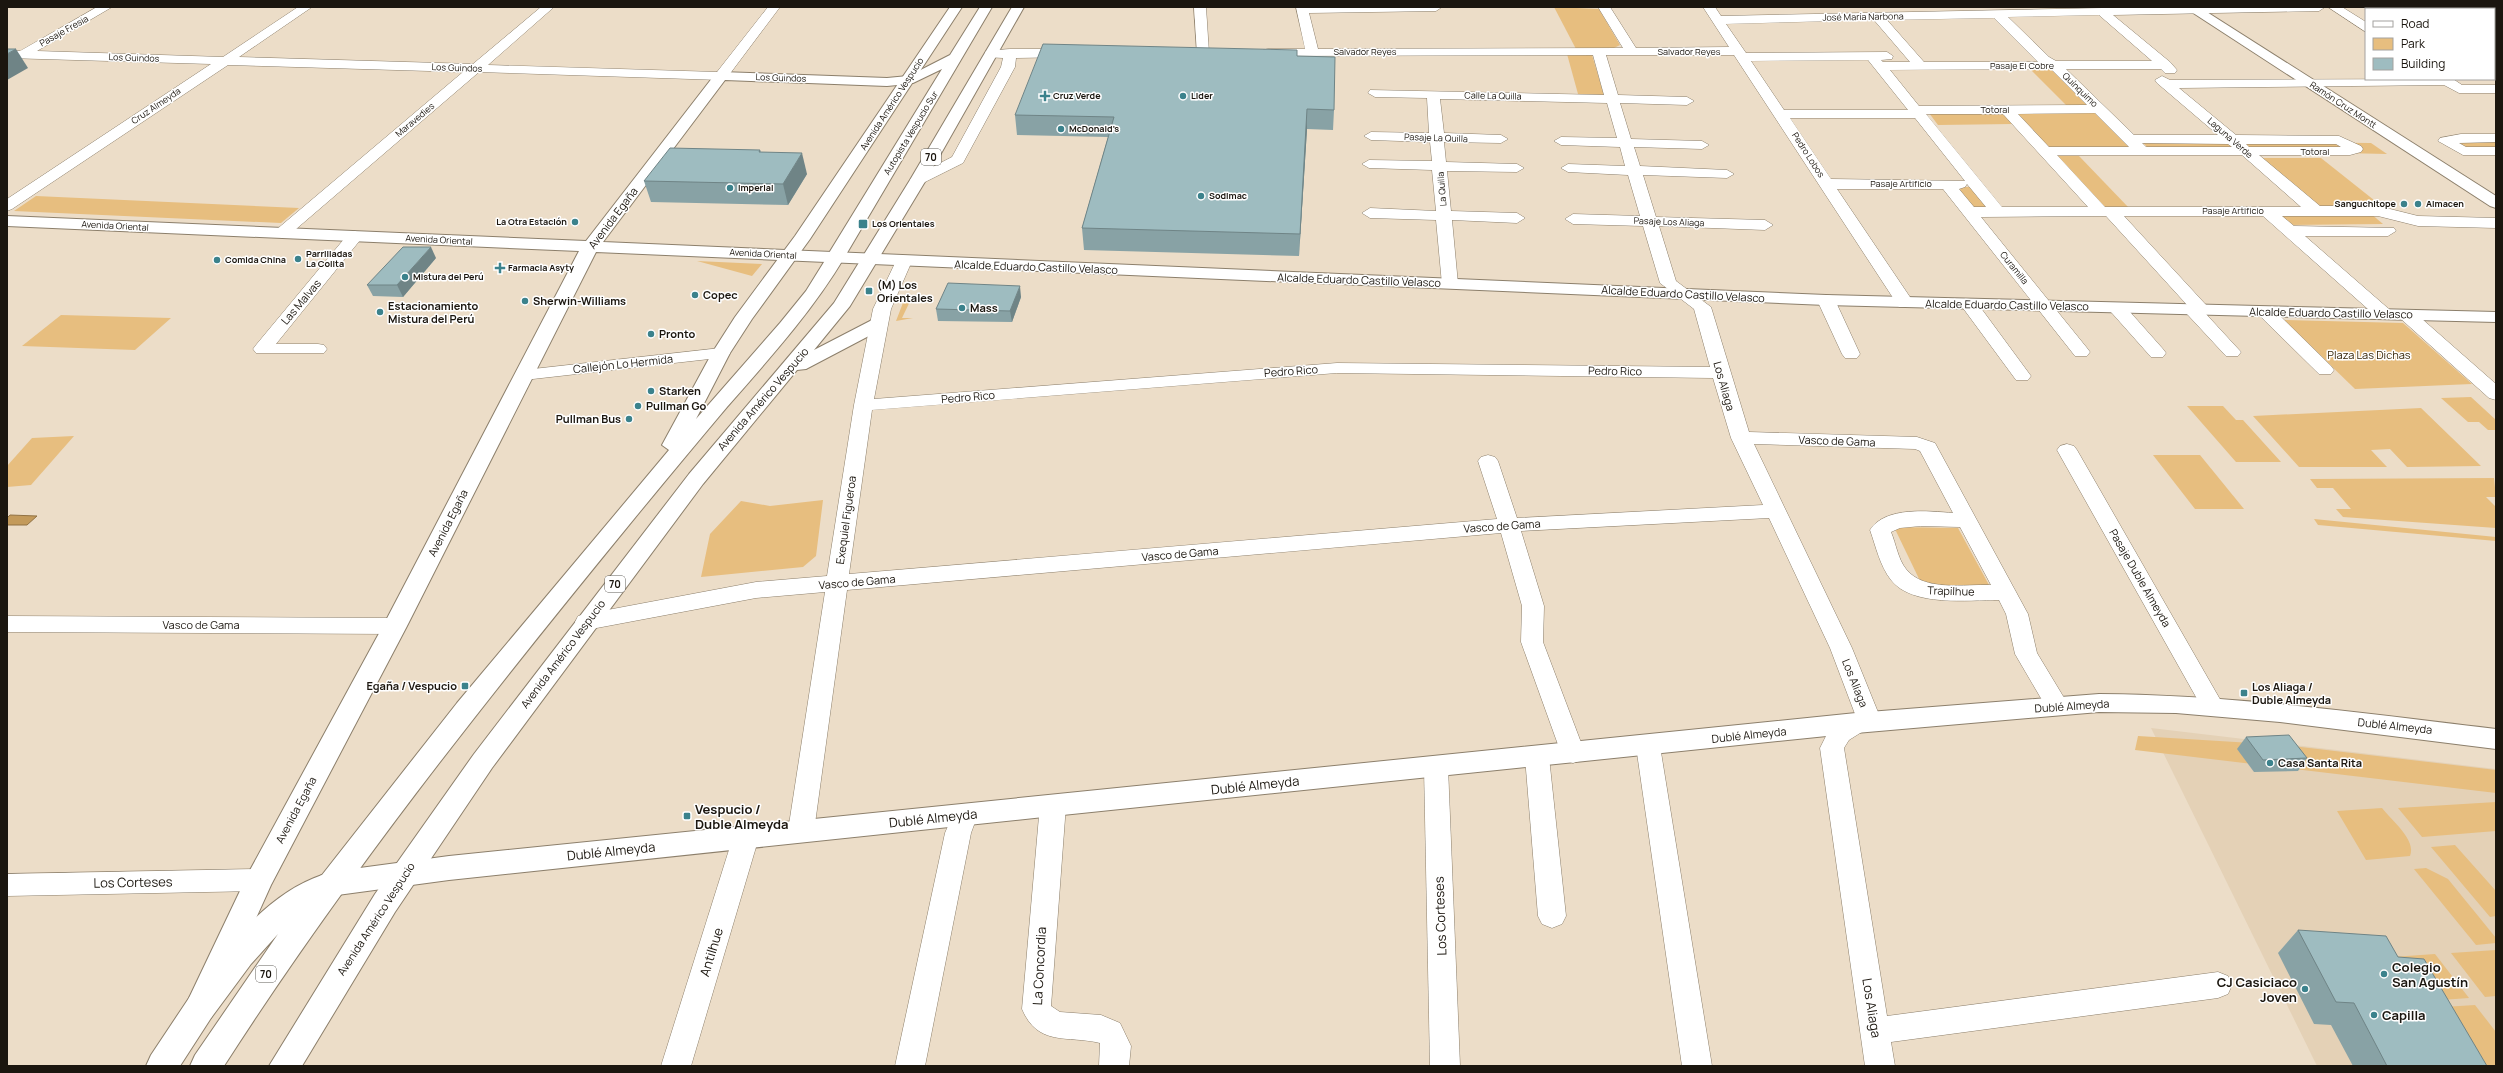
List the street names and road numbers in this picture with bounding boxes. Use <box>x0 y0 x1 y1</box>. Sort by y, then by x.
street label: José María Narbona <box>1822 9 1904 24</box>
street label: Pasaje Fresia <box>37 12 91 49</box>
street label: Salvador Reyes <box>1333 45 1397 58</box>
street label: Salvador Reyes <box>1657 45 1721 58</box>
street label: Los Guindos <box>108 50 160 65</box>
street label: Avenida Américo Vespucio <box>857 55 926 153</box>
street label: Pasaje El Cobre <box>1990 59 2054 72</box>
street label: Los Guindos <box>431 60 483 75</box>
street label: Quínquimo <box>2060 69 2101 110</box>
street label: Los Guindos <box>755 70 807 85</box>
street label: Ramón Cruz Montt <box>2307 78 2379 131</box>
street label: Cruz Almeyda <box>128 84 183 127</box>
street label: Autopista Vespucio Sur <box>880 88 941 177</box>
street label: Calle La Quilla <box>1464 89 1522 102</box>
street label: Maravedies <box>392 99 437 140</box>
street label: Totoral <box>1981 103 2009 116</box>
street label: Laguna Verde <box>2205 114 2256 161</box>
street label: Pasaje La Quilla <box>1404 130 1468 145</box>
street label: Pedro Lobos <box>1789 130 1828 180</box>
street label: Totoral <box>2301 145 2329 158</box>
road number: 70 <box>921 149 941 165</box>
street label: La Quilla <box>1434 171 1449 207</box>
street label: Pasaje Artificio <box>1870 177 1932 190</box>
street label: Avenida Egaña <box>584 184 641 252</box>
street label: Pasaje Artificio <box>2202 204 2264 217</box>
street label: Pasaje Los Aliaga <box>1633 214 1705 229</box>
street label: Avenida Oriental <box>81 217 149 234</box>
street label: Avenida Oriental <box>405 231 473 248</box>
street label: Avenida Oriental <box>729 245 797 262</box>
street label: Curamilla <box>1997 249 2032 287</box>
street label: Alcalde Eduardo Castillo Velasco <box>954 256 1119 277</box>
street label: Alcalde Eduardo Castillo Velasco <box>1277 269 1442 290</box>
street label: Las Malvas <box>277 276 324 327</box>
street label: Alcalde Eduardo Castillo Velasco <box>1601 282 1766 305</box>
street label: Alcalde Eduardo Castillo Velasco <box>1925 296 2090 313</box>
street label: Alcalde Eduardo Castillo Velasco <box>2249 304 2414 321</box>
street label: Avenida Américo Vespucio <box>714 343 812 453</box>
street label: Callejón Lo Hermida <box>572 351 674 376</box>
street label: Los Aliaga <box>1710 359 1739 412</box>
street label: Pedro Rico <box>1263 361 1319 380</box>
street label: Pedro Rico <box>1588 363 1643 378</box>
street label: Pedro Rico <box>940 387 996 406</box>
street label: Vasco de Gama <box>1798 432 1876 449</box>
street label: Exequiel Figueroa <box>832 475 859 565</box>
street label: Avenida Egaña <box>424 487 471 559</box>
street label: Vasco de Gama <box>1463 515 1541 536</box>
street label: Pasaje Duble Almeyda <box>2106 526 2175 629</box>
street label: Vasco de Gama <box>1141 543 1219 564</box>
street label: Vasco de Gama <box>818 571 896 592</box>
road number: 70 <box>605 576 625 592</box>
street label: Trapilhue <box>1927 582 1975 599</box>
street label: Avenida Américo Vespucio <box>517 596 609 711</box>
street label: Vasco de Gama <box>162 617 240 632</box>
street label: Los Aliaga <box>1839 656 1872 709</box>
street label: Dublé Almeyda <box>2034 695 2110 716</box>
street label: Dublé Almeyda <box>2357 714 2433 737</box>
street label: Dublé Almeyda <box>1711 723 1787 746</box>
street label: Dublé Almeyda <box>1210 771 1300 799</box>
street label: Avenida Egaña <box>272 774 319 846</box>
street label: Dublé Almeyda <box>888 804 978 832</box>
street label: Dublé Almeyda <box>566 837 656 865</box>
street label: Avenida Américo Vespucio <box>333 859 418 978</box>
street label: Los Corteses <box>93 872 173 892</box>
street label: Los Corteses <box>1430 876 1450 956</box>
street label: Antilhue <box>695 925 727 979</box>
street label: La Concordia <box>1028 926 1050 1006</box>
road number: 70 <box>256 966 276 982</box>
street label: Los Aliaga <box>1858 977 1886 1039</box>

